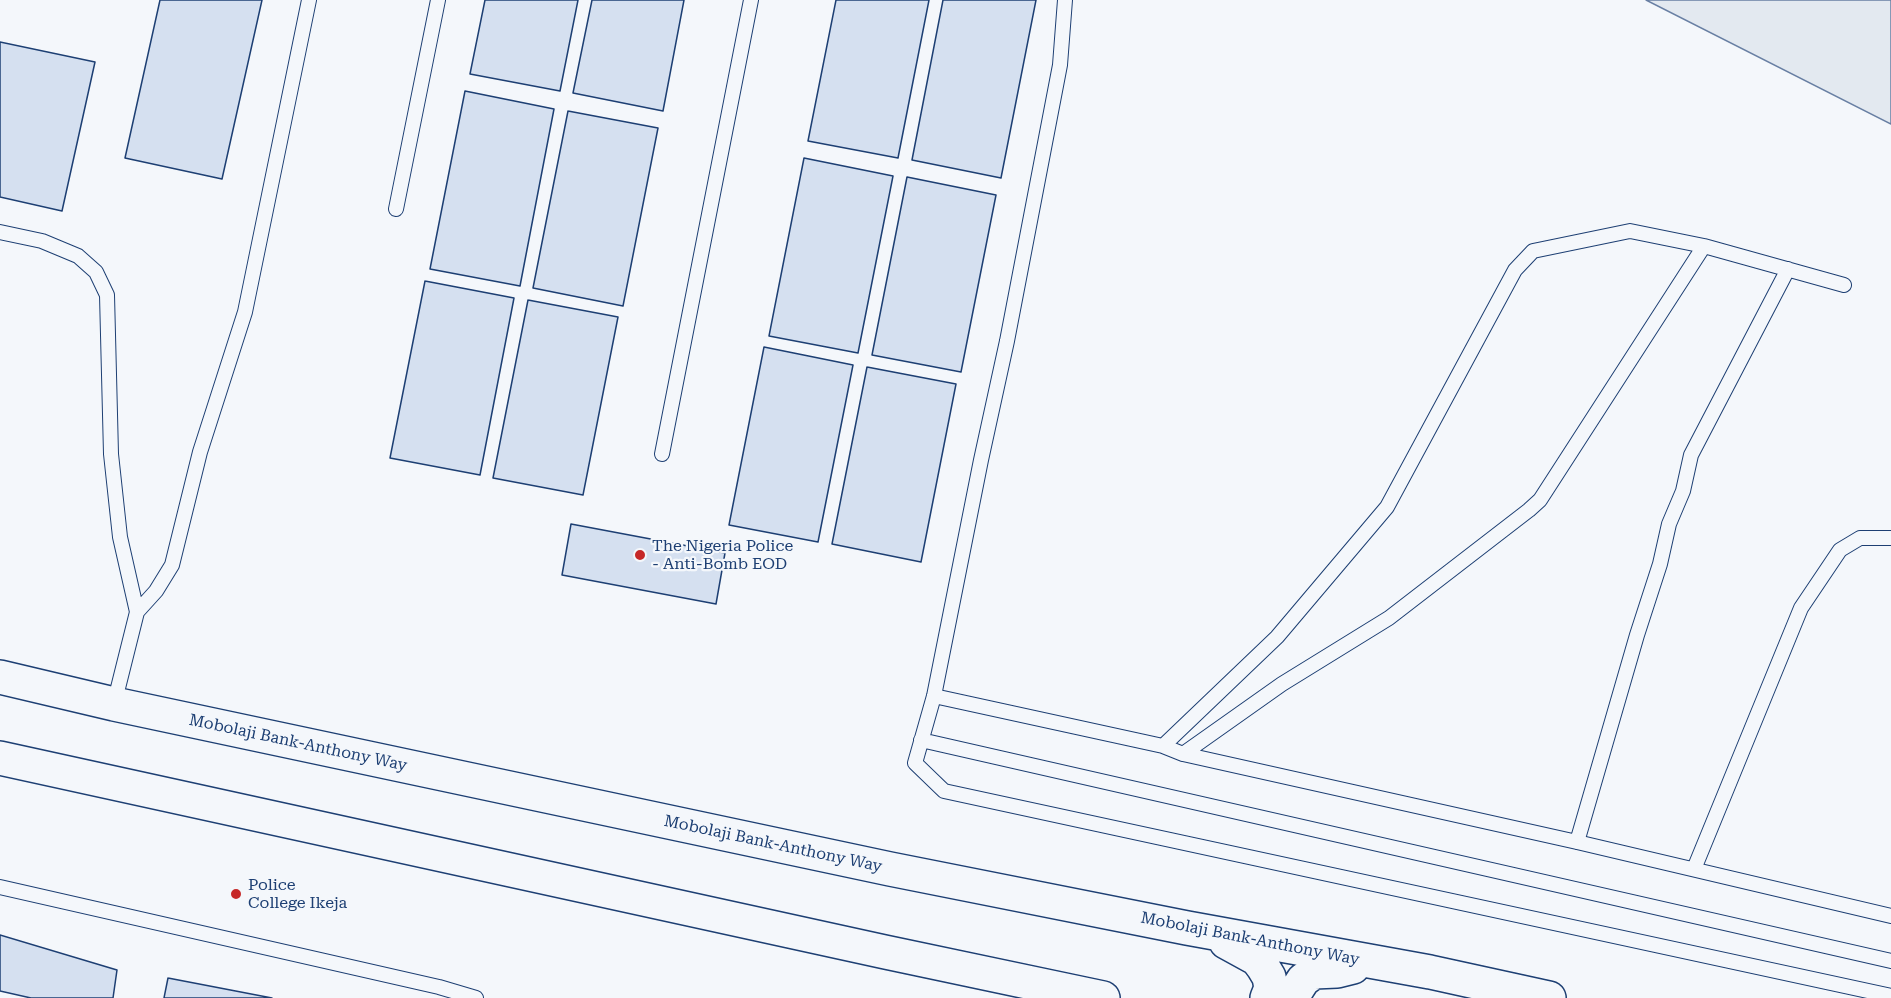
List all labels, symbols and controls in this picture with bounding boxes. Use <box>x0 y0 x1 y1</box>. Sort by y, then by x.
place label: The Nigeria Police - Anti-Bomb EOD <box>652 536 793 574</box>
marker: The Nigeria Police - Anti-Bomb EOD <box>633 548 647 562</box>
street label: Mobolaji Bank-Anthony Way <box>187 710 409 776</box>
street label: Mobolaji Bank-Anthony Way <box>662 811 884 877</box>
place label: Police College Ikeja <box>248 875 347 913</box>
marker: Police College Ikeja <box>229 887 243 901</box>
street label: Mobolaji Bank-Anthony Way <box>1139 908 1361 970</box>

